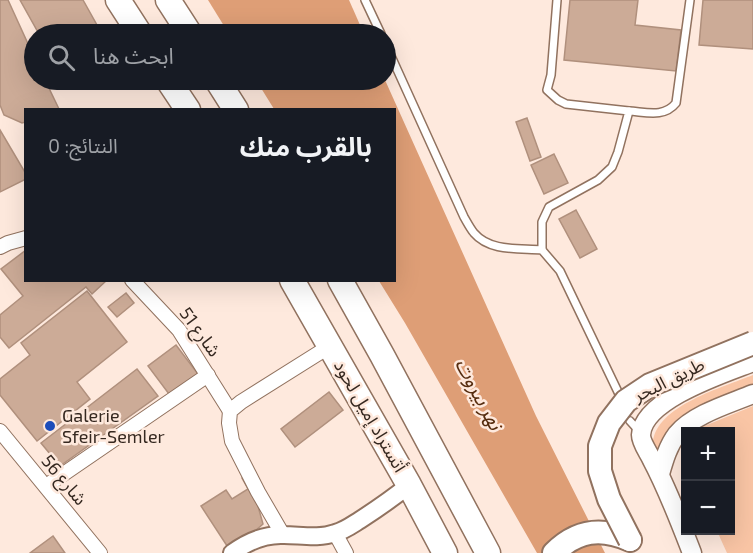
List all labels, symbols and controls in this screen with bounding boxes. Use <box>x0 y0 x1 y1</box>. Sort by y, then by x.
search box <box>24 24 396 90</box>
icon: search <box>45 41 78 74</box>
text: ابحث هنا <box>93 42 174 68</box>
text: بالقرب منك <box>240 130 372 161</box>
text: النتائج: 0 <box>48 133 118 157</box>
street label: شارع 51 <box>172 302 226 363</box>
street label: طريق البحر <box>628 352 708 407</box>
water label: نهر بيروت <box>450 354 509 435</box>
street label: أتستراد إميل لحود <box>328 355 412 477</box>
place label: Galerie Sfeir-Semler <box>62 404 165 447</box>
marker: Galerie Sfeir-Semler <box>43 419 57 433</box>
map controls <box>681 427 735 535</box>
button: + <box>681 427 735 481</box>
street label: شارع 56 <box>34 450 92 512</box>
button: − <box>681 481 735 535</box>

